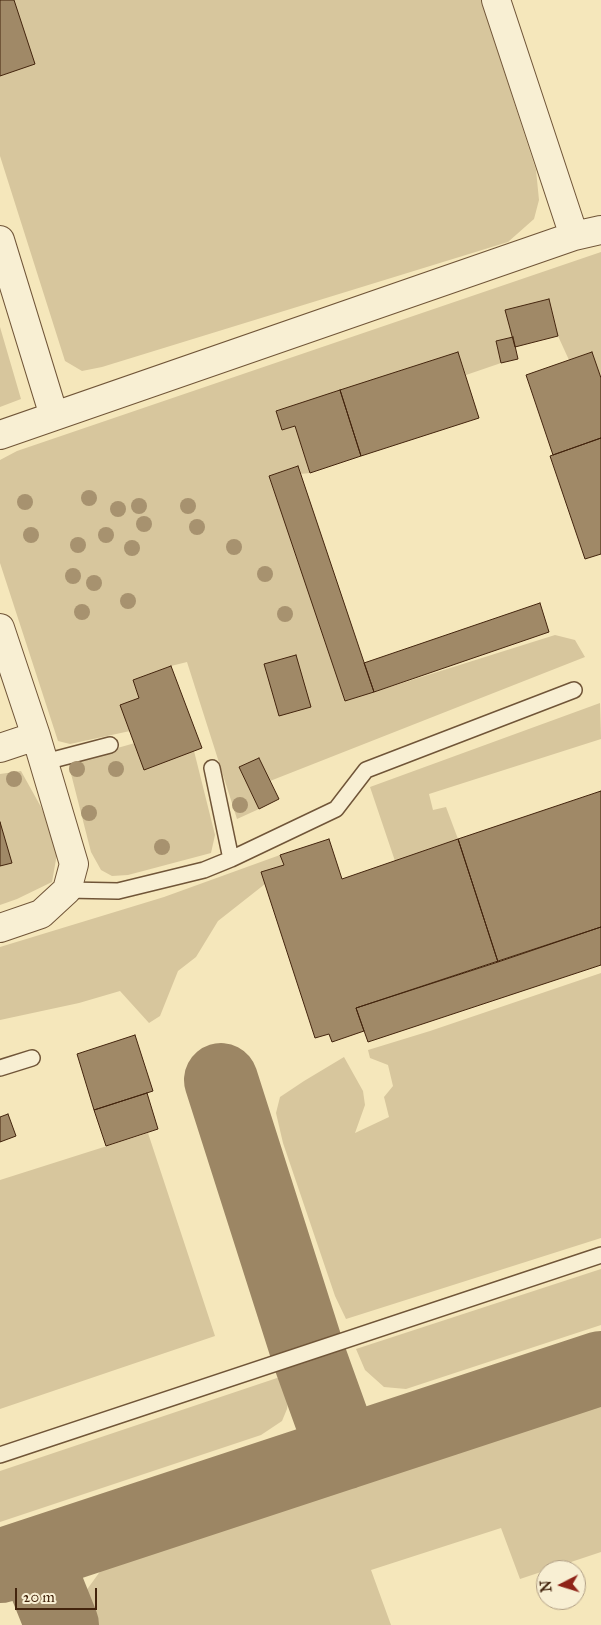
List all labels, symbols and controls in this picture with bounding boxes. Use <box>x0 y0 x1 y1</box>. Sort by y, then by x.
north arrow <box>536 1560 586 1610</box>
scale bar <box>18 1578 100 1610</box>
text: N <box>538 1580 556 1593</box>
text: 20 m <box>23 1588 55 1606</box>

